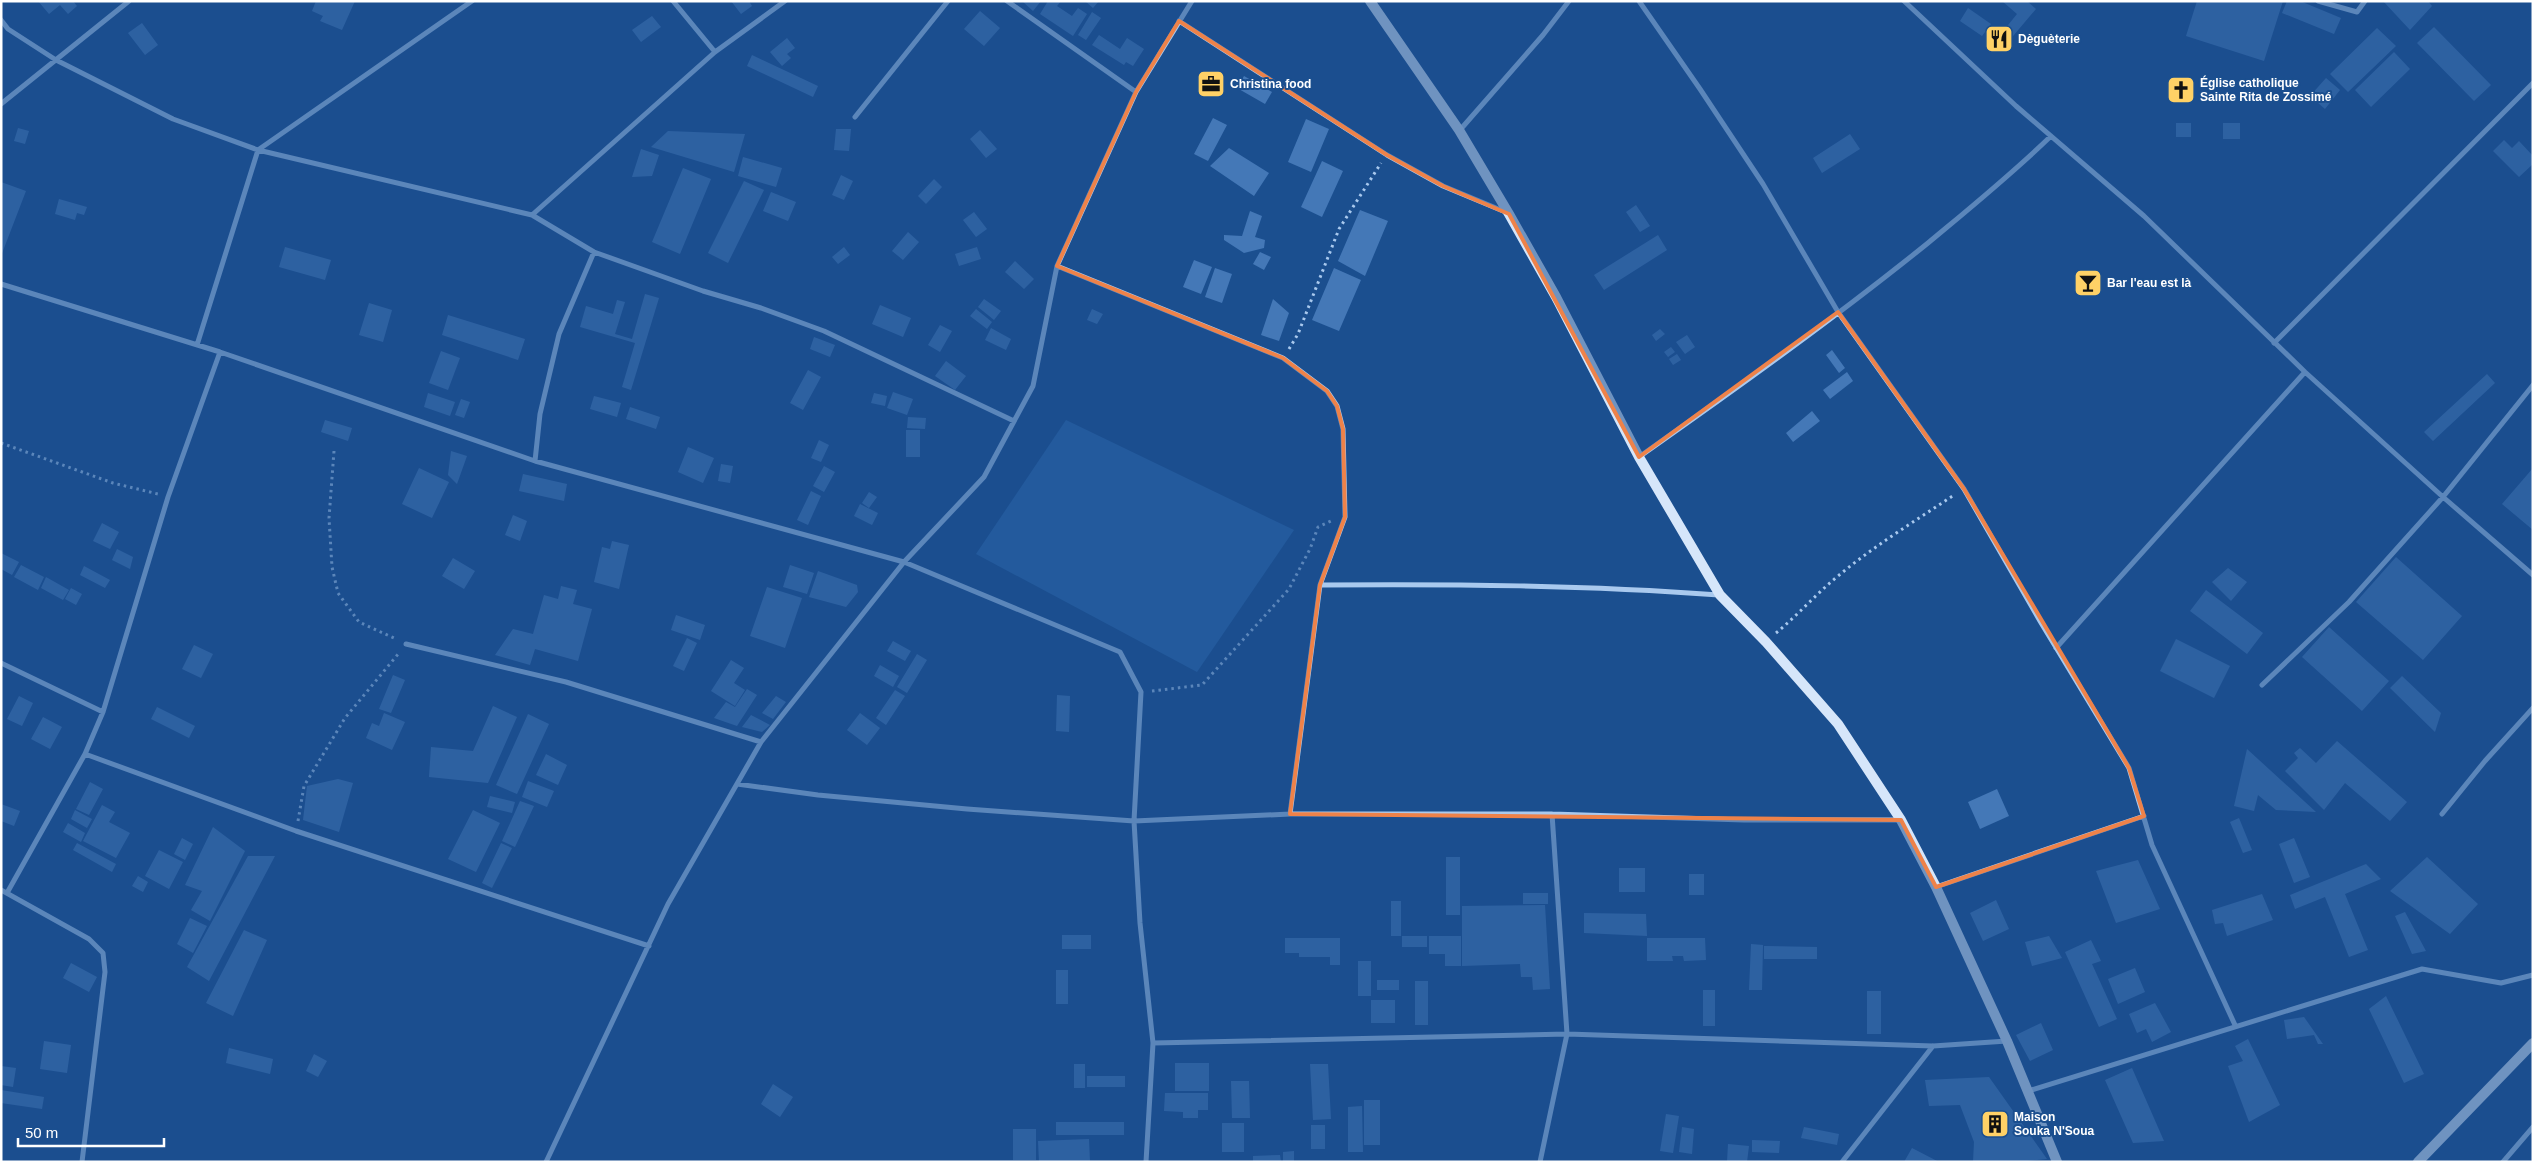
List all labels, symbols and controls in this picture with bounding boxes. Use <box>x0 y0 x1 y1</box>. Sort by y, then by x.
restaurant icon: Dèguèterie <box>1984 24 2014 54</box>
place label: Dèguèterie <box>2018 32 2080 46</box>
office icon: Christina food <box>1196 69 1226 99</box>
church icon: Église catholique Sainte Rita de Zossimé <box>2166 75 2196 105</box>
place label: Église catholique Sainte Rita de Zossimé <box>2200 75 2332 104</box>
place label: Christina food <box>1230 77 1311 91</box>
bar icon: Bar l'eau est là <box>2073 268 2103 298</box>
place label: Bar l'eau est là <box>2107 276 2192 290</box>
building icon: Maison Souka N'Soua <box>1980 1109 2010 1139</box>
place label: Maison Souka N'Soua <box>2014 1110 2095 1138</box>
scale bar <box>18 1116 164 1148</box>
text: 50 m <box>25 1124 58 1141</box>

